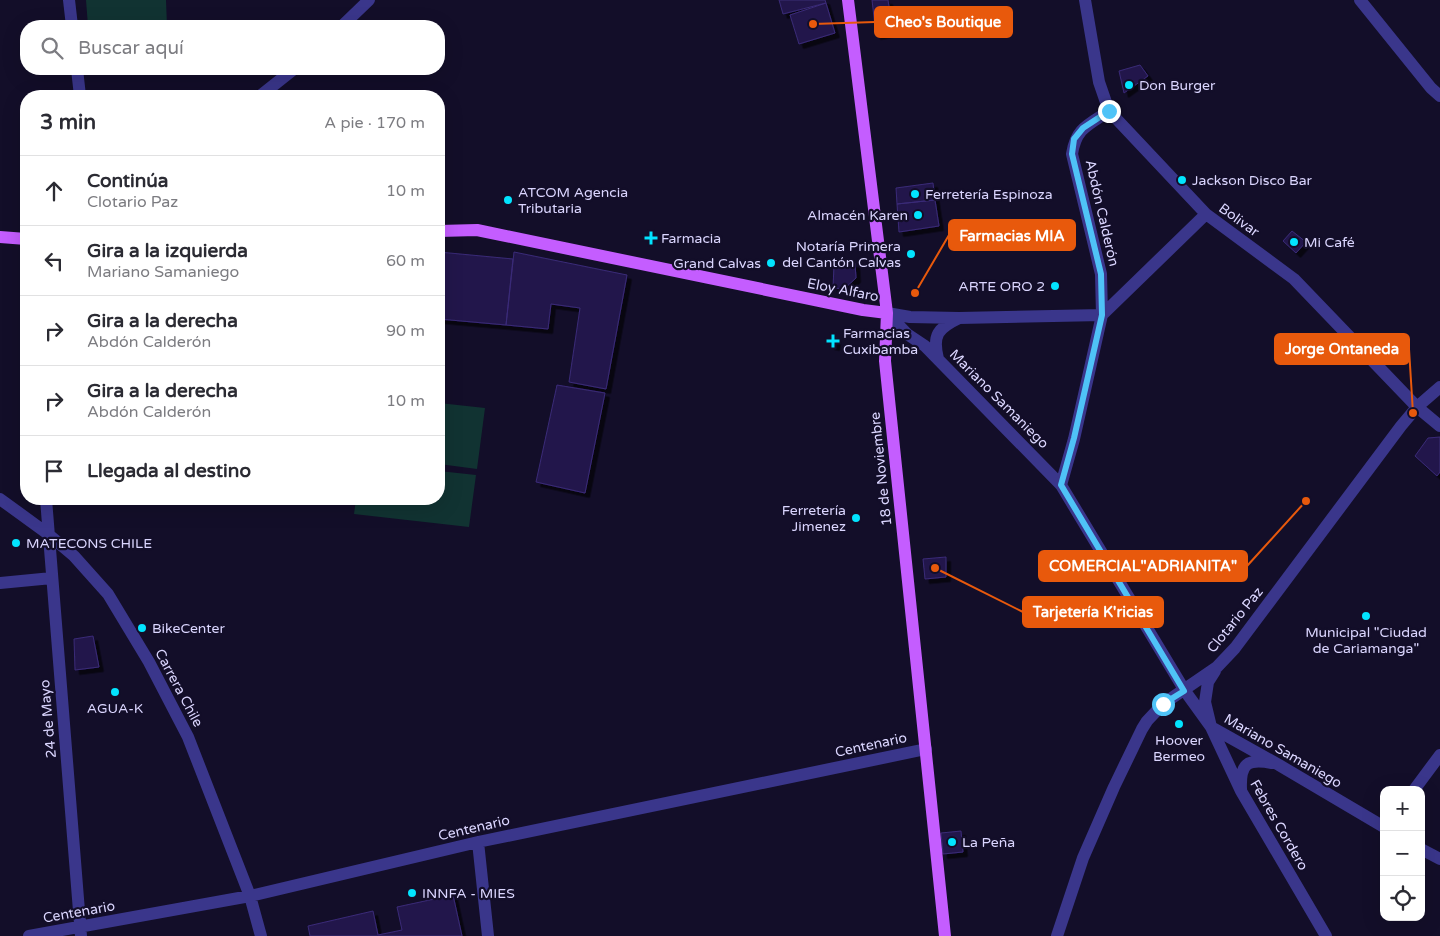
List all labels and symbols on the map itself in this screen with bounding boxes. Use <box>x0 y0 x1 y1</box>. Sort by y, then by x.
callout: Cheo's Boutique <box>875 7 1012 37</box>
text: Cheo's Boutique <box>885 13 1002 32</box>
place label: Don Burger <box>1139 77 1216 94</box>
marker: Don Burger <box>1123 79 1135 91</box>
route end <box>1098 100 1121 123</box>
street label: Abdón Calderón <box>1081 158 1123 268</box>
place label: Jackson Disco Bar <box>1192 172 1313 189</box>
marker: Jackson Disco Bar <box>1176 174 1188 186</box>
place label: ATCOM Agencia Tributaria <box>518 184 628 217</box>
place label: Ferretería Espinoza <box>925 186 1053 203</box>
marker: Ferretería Espinoza <box>909 188 921 200</box>
marker: ATCOM Agencia Tributaria <box>502 194 514 206</box>
street label: Bolivar <box>1216 200 1263 241</box>
place label: Almacén Karen <box>807 207 908 224</box>
marker: Almacén Karen <box>912 209 924 221</box>
callout: Farmacias MIA <box>949 220 1075 250</box>
text: Farmacias MIA <box>959 227 1065 245</box>
place label: Farmacia <box>661 230 721 247</box>
marker: Farmacia <box>645 232 657 244</box>
place label: Mi Café <box>1304 234 1355 251</box>
marker: Mi Café <box>1288 236 1300 248</box>
place label: Notaría Primera del Cantón Calvas <box>782 238 901 271</box>
marker: Notaría Primera del Cantón Calvas <box>905 248 917 260</box>
place label: Grand Calvas <box>673 255 761 272</box>
marker: Grand Calvas <box>765 257 777 269</box>
street label: Eloy Alfaro <box>806 275 880 305</box>
place label: ARTE ORO 2 <box>958 278 1045 295</box>
marker: ARTE ORO 2 <box>1049 280 1061 292</box>
place label: Farmacias Cuxibamba <box>843 325 918 358</box>
callout: Jorge Ontaneda <box>1275 334 1409 364</box>
marker: Farmacias Cuxibamba <box>827 335 839 347</box>
text: Jorge Ontaneda <box>1284 340 1399 359</box>
street label: Mariano Samaniego <box>946 346 1052 452</box>
street label: 18 de Noviembre <box>867 411 895 527</box>
place label: Ferretería Jimenez <box>782 502 846 535</box>
marker: Ferretería Jimenez <box>850 512 862 524</box>
place label: MATECONS CHILE <box>26 535 152 552</box>
marker: MATECONS CHILE <box>10 537 22 549</box>
callout: COMERCIAL"ADRIANITA" <box>1039 551 1247 581</box>
text: COMERCIAL"ADRIANITA" <box>1049 557 1237 575</box>
street label: Clotario Paz <box>1203 584 1267 656</box>
callout: Tarjetería K'ricias <box>1023 597 1163 627</box>
text: Tarjetería K'ricias <box>1032 603 1153 622</box>
marker: Municipal "Ciudad de Cariamanga" <box>1360 610 1372 622</box>
place label: BikeCenter <box>152 620 225 637</box>
marker: BikeCenter <box>136 622 148 634</box>
place label: Municipal "Ciudad de Cariamanga" <box>1305 624 1427 657</box>
street label: Carrera Chile <box>151 646 207 730</box>
street label: 24 de Mayo <box>36 679 60 759</box>
marker: AGUA-K <box>109 686 121 698</box>
route start <box>1152 693 1175 716</box>
place label: AGUA-K <box>87 700 143 717</box>
street label: Mariano Samaniego <box>1221 710 1345 792</box>
marker: Hoover Bermeo <box>1173 718 1185 730</box>
street label: Centenario <box>834 729 908 761</box>
place label: Hoover Bermeo <box>1153 732 1205 765</box>
street label: Febres Cordero <box>1246 777 1312 873</box>
street label: Centenario <box>437 812 511 844</box>
place label: La Peña <box>962 834 1015 851</box>
marker: La Peña <box>946 836 958 848</box>
place label: INNFA - MIES <box>422 885 515 902</box>
marker: INNFA - MIES <box>406 887 418 899</box>
street label: Centenario <box>42 897 116 927</box>

